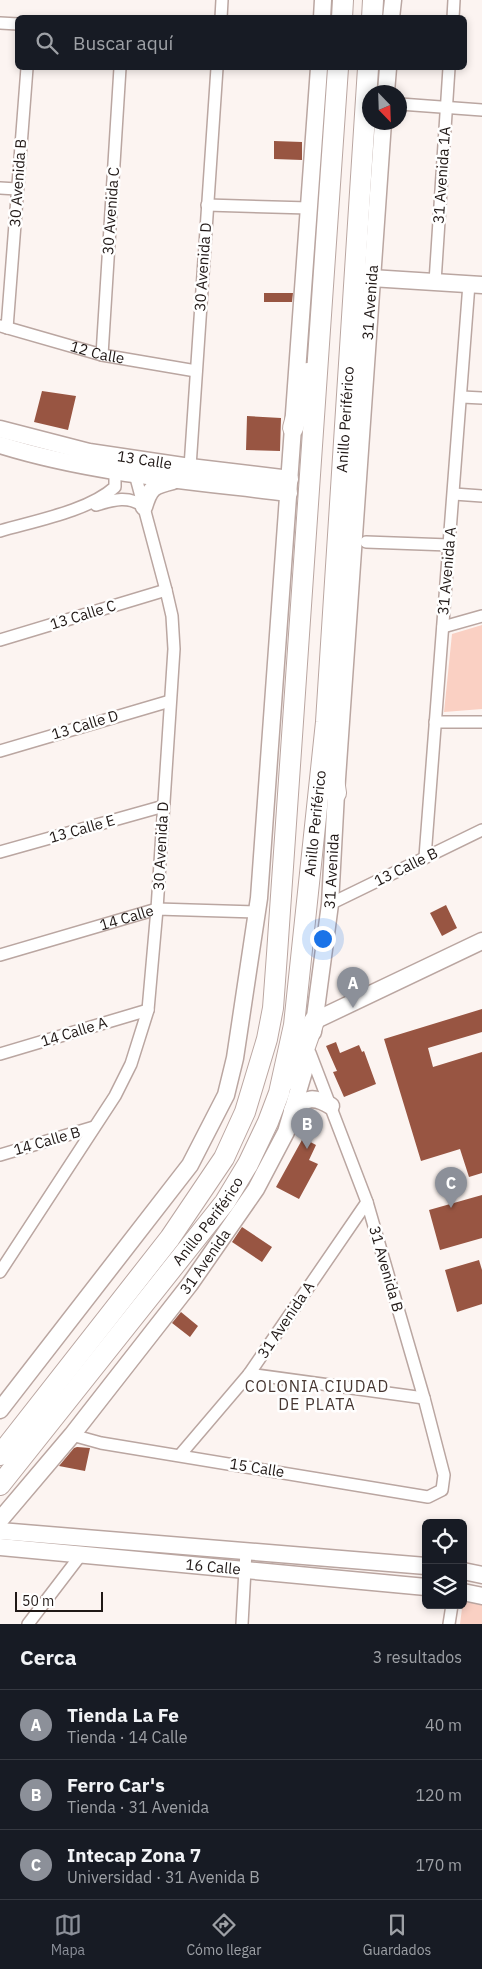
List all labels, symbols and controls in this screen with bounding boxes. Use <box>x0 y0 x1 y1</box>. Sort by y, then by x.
search box <box>15 15 467 70</box>
icon: search <box>33 29 61 57</box>
text: Buscar aquí <box>73 31 173 55</box>
north arrow <box>362 85 407 130</box>
street label: 31 Avenida 1A <box>429 125 454 224</box>
street label: 30 Avenida B <box>5 138 30 228</box>
street label: 30 Avenida C <box>98 166 123 256</box>
street label: 30 Avenida D <box>190 222 215 312</box>
street label: 31 Avenida <box>358 264 382 341</box>
street label: 12 Calle <box>68 336 126 368</box>
street label: Anillo Periférico <box>332 366 358 473</box>
street label: 13 Calle <box>116 446 173 473</box>
street label: 31 Avenida A <box>433 526 460 616</box>
street label: 13 Calle C <box>48 595 118 634</box>
street label: 13 Calle D <box>49 705 121 744</box>
street label: Anillo Periférico <box>300 769 330 877</box>
street label: 30 Avenida D <box>149 801 172 891</box>
street label: 13 Calle E <box>47 810 117 847</box>
street label: 31 Avenida <box>319 833 343 910</box>
street label: 13 Calle B <box>371 843 441 890</box>
street label: 14 Calle <box>97 901 156 934</box>
your location <box>310 926 336 952</box>
pin: A <box>337 967 369 1008</box>
street label: 14 Calle A <box>38 1012 110 1051</box>
pin: B <box>291 1108 323 1149</box>
street label: 14 Calle B <box>11 1122 82 1159</box>
pin: C <box>435 1167 467 1208</box>
street label: Anillo Periférico <box>168 1173 247 1269</box>
street label: 31 Avenida B <box>365 1224 408 1314</box>
street label: 31 Avenida <box>175 1225 234 1298</box>
street label: 31 Avenida A <box>253 1277 318 1362</box>
district label: COLONIA CIUDAD DE PLATA <box>245 1376 389 1414</box>
street label: 15 Calle <box>228 1454 286 1481</box>
map controls <box>422 1519 467 1609</box>
button: locate <box>422 1519 467 1564</box>
street label: 16 Calle <box>185 1554 242 1579</box>
button: layers <box>422 1564 467 1609</box>
scale bar <box>15 1589 102 1612</box>
text: 50 m <box>22 1592 54 1610</box>
text: Cerca <box>20 1643 77 1671</box>
text: 3 resultados <box>373 1647 462 1667</box>
text: Tienda La Fe <box>67 1703 179 1727</box>
text: A <box>31 1715 41 1735</box>
text: 40 m <box>425 1715 462 1735</box>
text: Tienda · 14 Calle <box>67 1727 187 1747</box>
text: Ferro Car's <box>67 1773 165 1797</box>
text: B <box>31 1785 41 1805</box>
text: 120 m <box>415 1785 462 1805</box>
text: Tienda · 31 Avenida <box>67 1797 209 1817</box>
text: Intecap Zona 7 <box>67 1843 201 1867</box>
text: C <box>31 1855 41 1875</box>
text: 170 m <box>415 1855 462 1875</box>
text: Universidad · 31 Avenida B <box>67 1867 260 1887</box>
tab: Mapa <box>51 1911 85 1959</box>
tab: Cómo llegar <box>186 1911 261 1959</box>
tab: Guardados <box>363 1911 431 1959</box>

